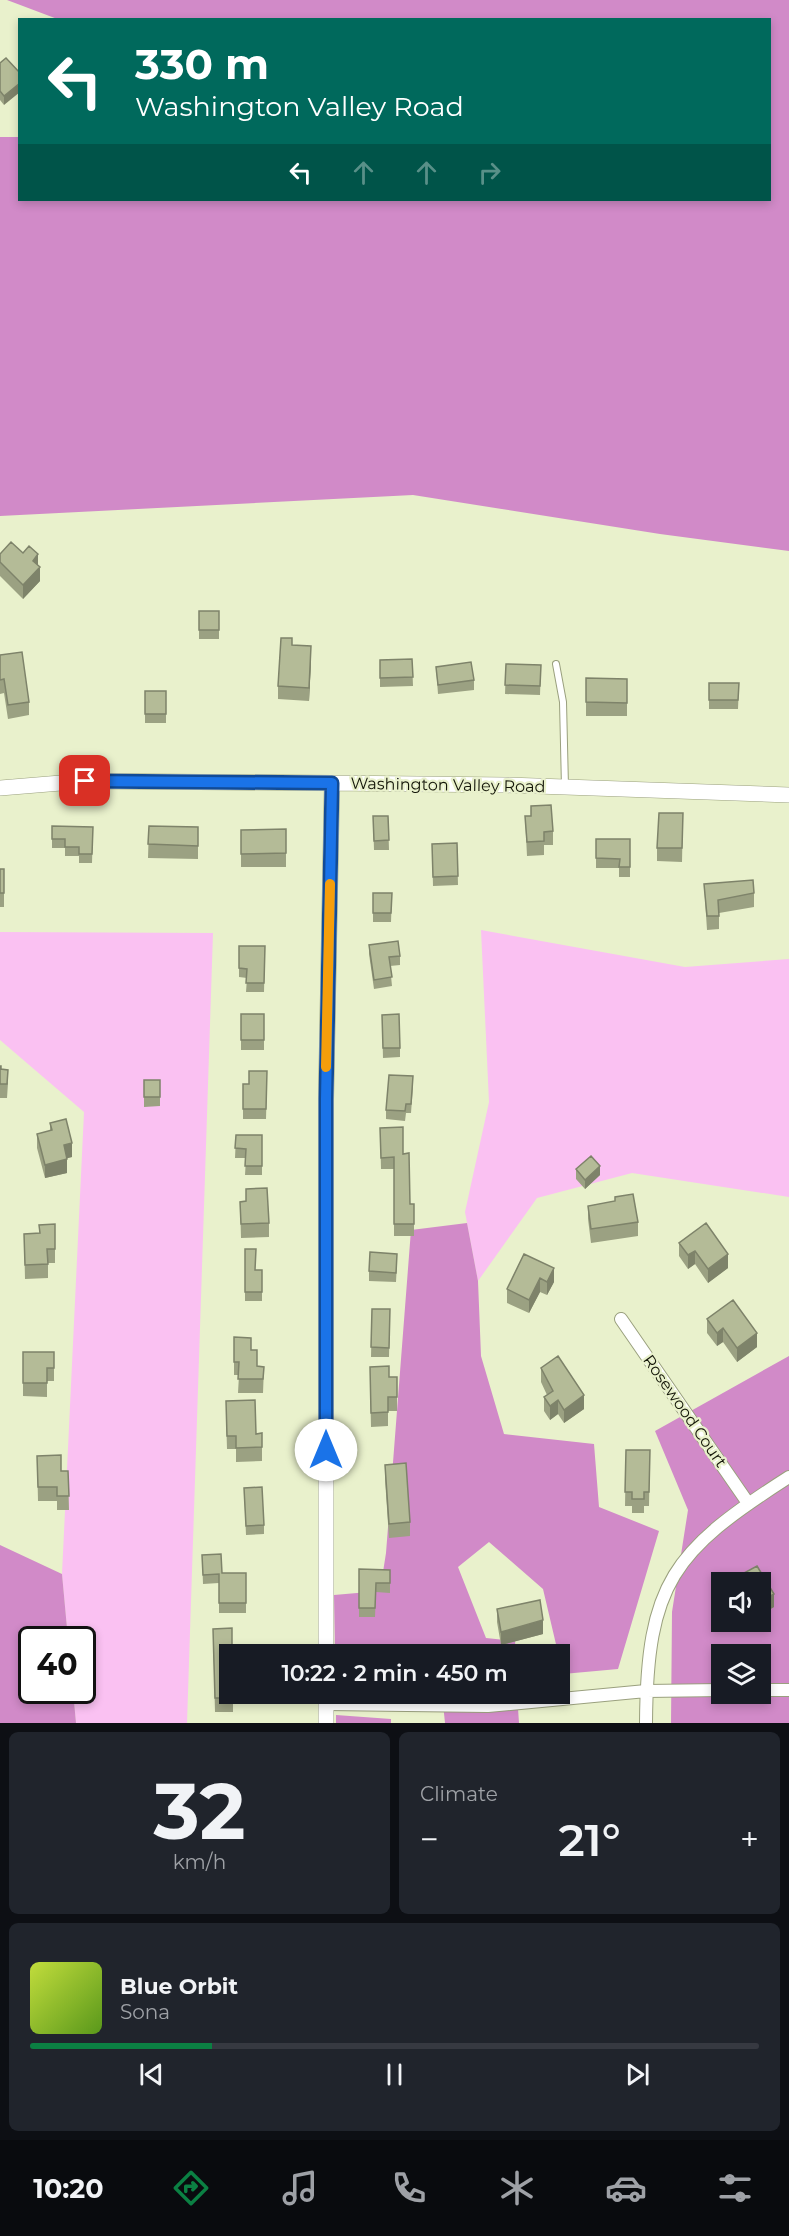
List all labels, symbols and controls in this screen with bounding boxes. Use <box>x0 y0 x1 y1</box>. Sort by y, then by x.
text: 330 m <box>135 38 269 90</box>
icon: left <box>36 42 114 120</box>
text: Washington Valley Road <box>135 90 464 123</box>
icon: left <box>284 156 317 189</box>
icon: ahead <box>347 156 380 189</box>
icon: ahead <box>410 156 443 189</box>
icon: right <box>473 156 506 189</box>
pin <box>59 755 110 806</box>
icon: arrive <box>68 764 101 797</box>
street label: Washington Valley Road <box>350 774 546 796</box>
street label: Rosewood Court <box>639 1351 731 1471</box>
position arrow <box>294 1418 358 1482</box>
map controls <box>711 1572 771 1704</box>
button: sound <box>711 1572 771 1632</box>
speed limit sign: 40 <box>18 1626 96 1704</box>
button: layers <box>711 1644 771 1704</box>
text: 10:22 · 2 min · 450 m <box>281 1660 508 1687</box>
text: 32 <box>154 1763 245 1859</box>
text: Climate <box>420 1782 498 1806</box>
text: 21° <box>558 1812 621 1867</box>
text: − <box>420 1819 439 1859</box>
text: + <box>740 1819 759 1859</box>
text: km/h <box>173 1850 226 1874</box>
text: Blue Orbit <box>120 1973 238 2000</box>
text: Sona <box>120 2000 170 2024</box>
icon: previous <box>135 2058 168 2091</box>
icon: pause <box>378 2058 411 2091</box>
icon: next <box>621 2058 654 2091</box>
icon: directions <box>170 2167 212 2209</box>
icon: music <box>279 2167 321 2209</box>
icon: phone <box>388 2167 430 2209</box>
icon: climate <box>496 2167 538 2209</box>
icon: car <box>605 2167 647 2209</box>
icon: filters <box>714 2167 756 2209</box>
text: 10:20 <box>33 2172 104 2205</box>

